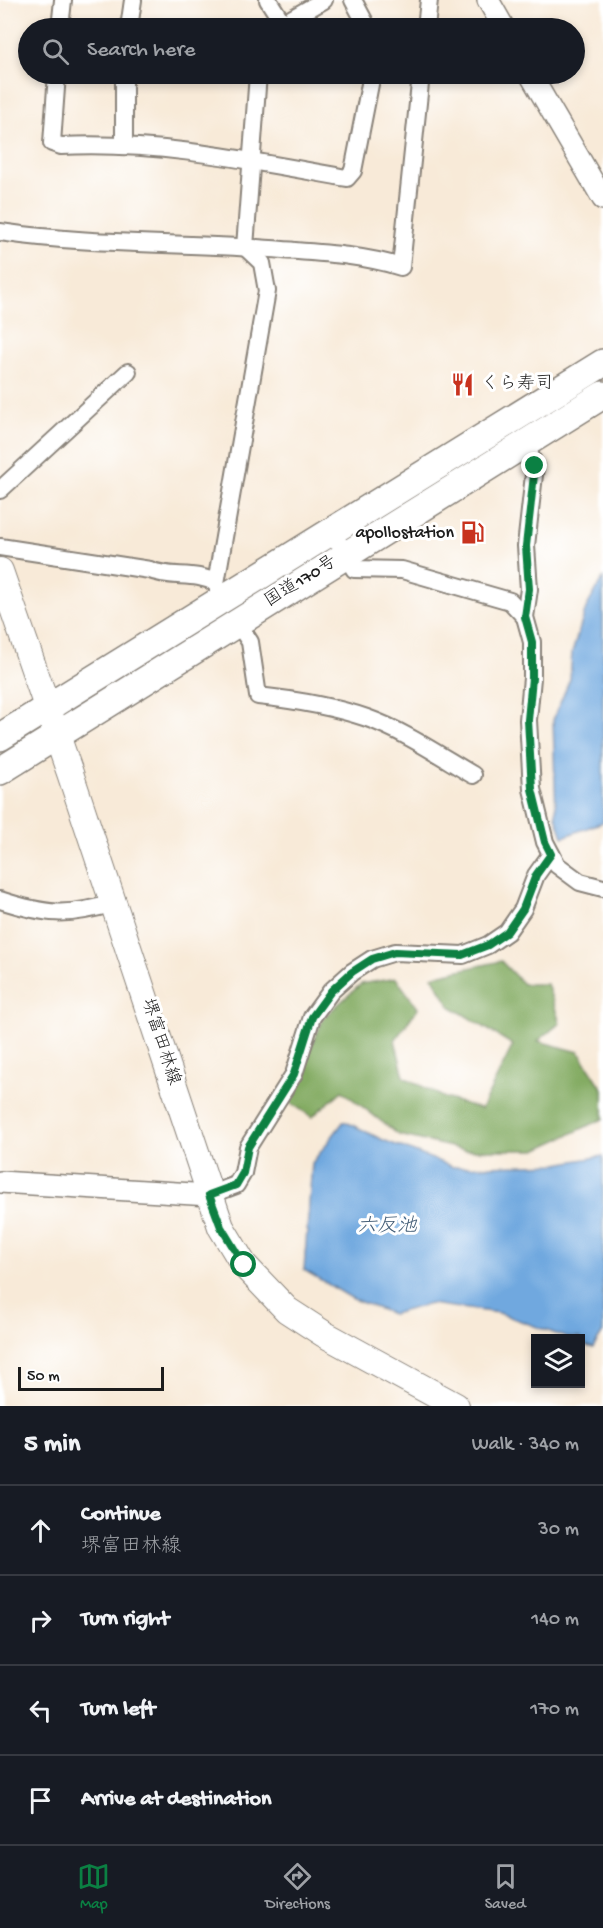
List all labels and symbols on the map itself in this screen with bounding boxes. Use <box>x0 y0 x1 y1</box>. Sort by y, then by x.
restaurant icon: くら寿司 <box>450 371 476 397</box>
place label: くら寿司 <box>481 373 553 395</box>
route end <box>521 452 547 478</box>
fuel station icon: apollostation <box>459 520 485 546</box>
place label: apollostation <box>355 523 454 544</box>
street label: 国道170号 <box>261 551 341 612</box>
street label: 堺富田林線 <box>136 996 185 1088</box>
water label: 六反池 <box>357 1215 418 1239</box>
route start <box>230 1251 256 1277</box>
scale bar <box>18 1364 164 1392</box>

